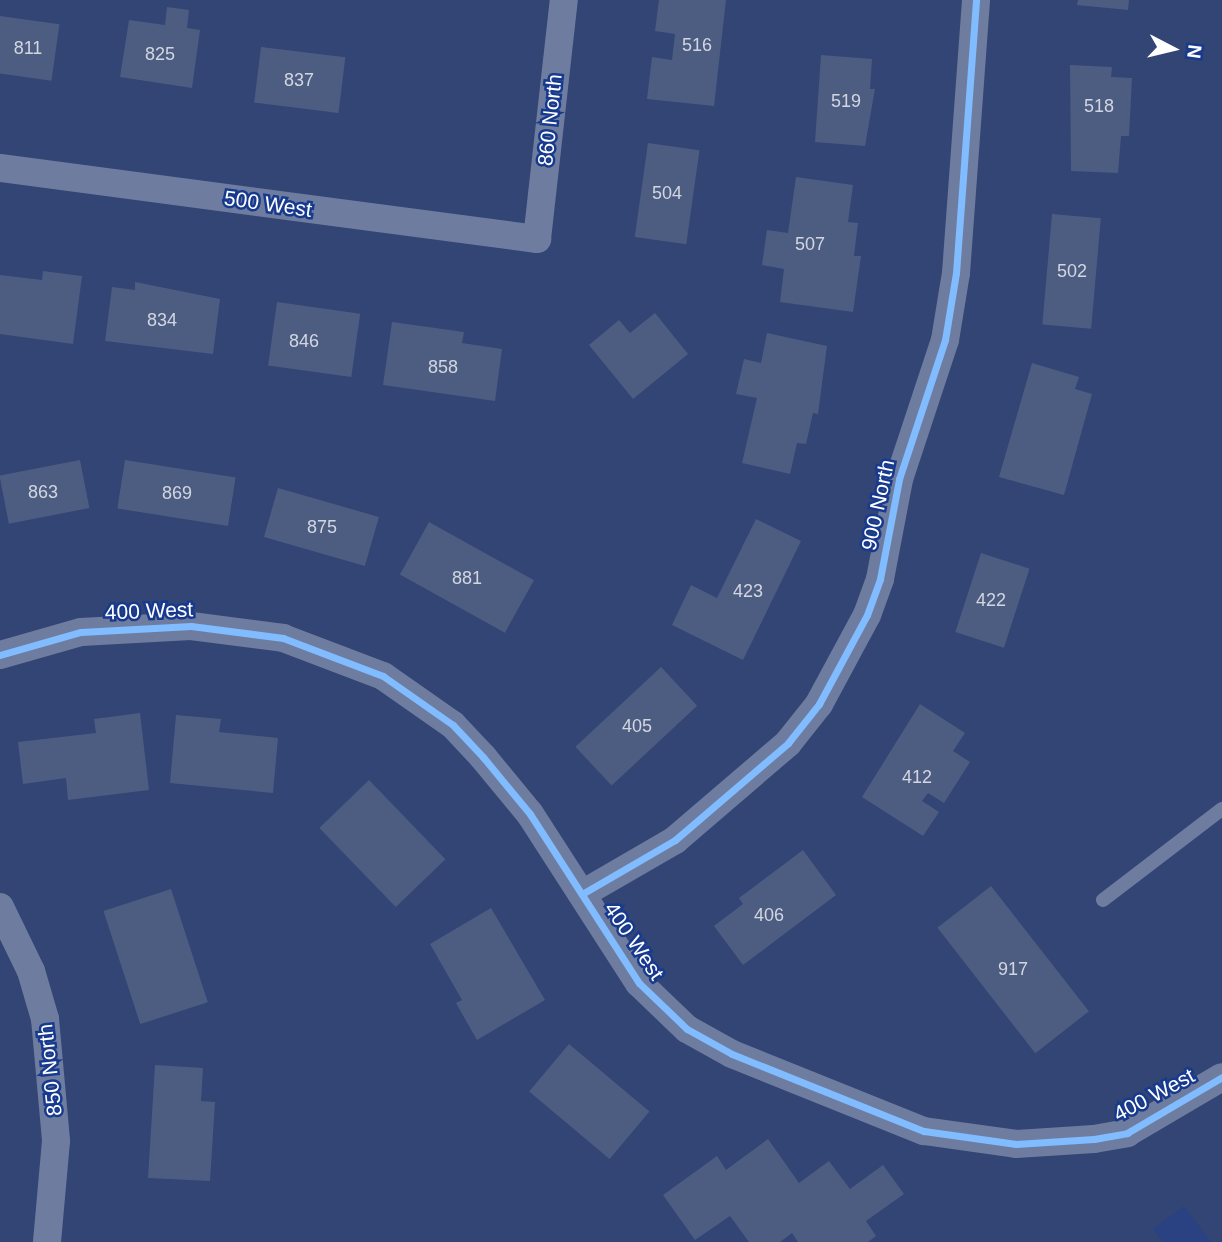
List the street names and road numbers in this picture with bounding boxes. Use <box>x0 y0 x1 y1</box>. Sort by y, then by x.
street label: 860 North <box>533 73 567 167</box>
street label: 500 West <box>223 185 313 223</box>
street label: 900 North <box>856 457 900 553</box>
street label: 400 West <box>104 597 194 625</box>
street label: 400 West <box>599 897 669 985</box>
street label: 850 North <box>33 1023 67 1117</box>
street label: 400 West <box>1109 1063 1199 1127</box>

